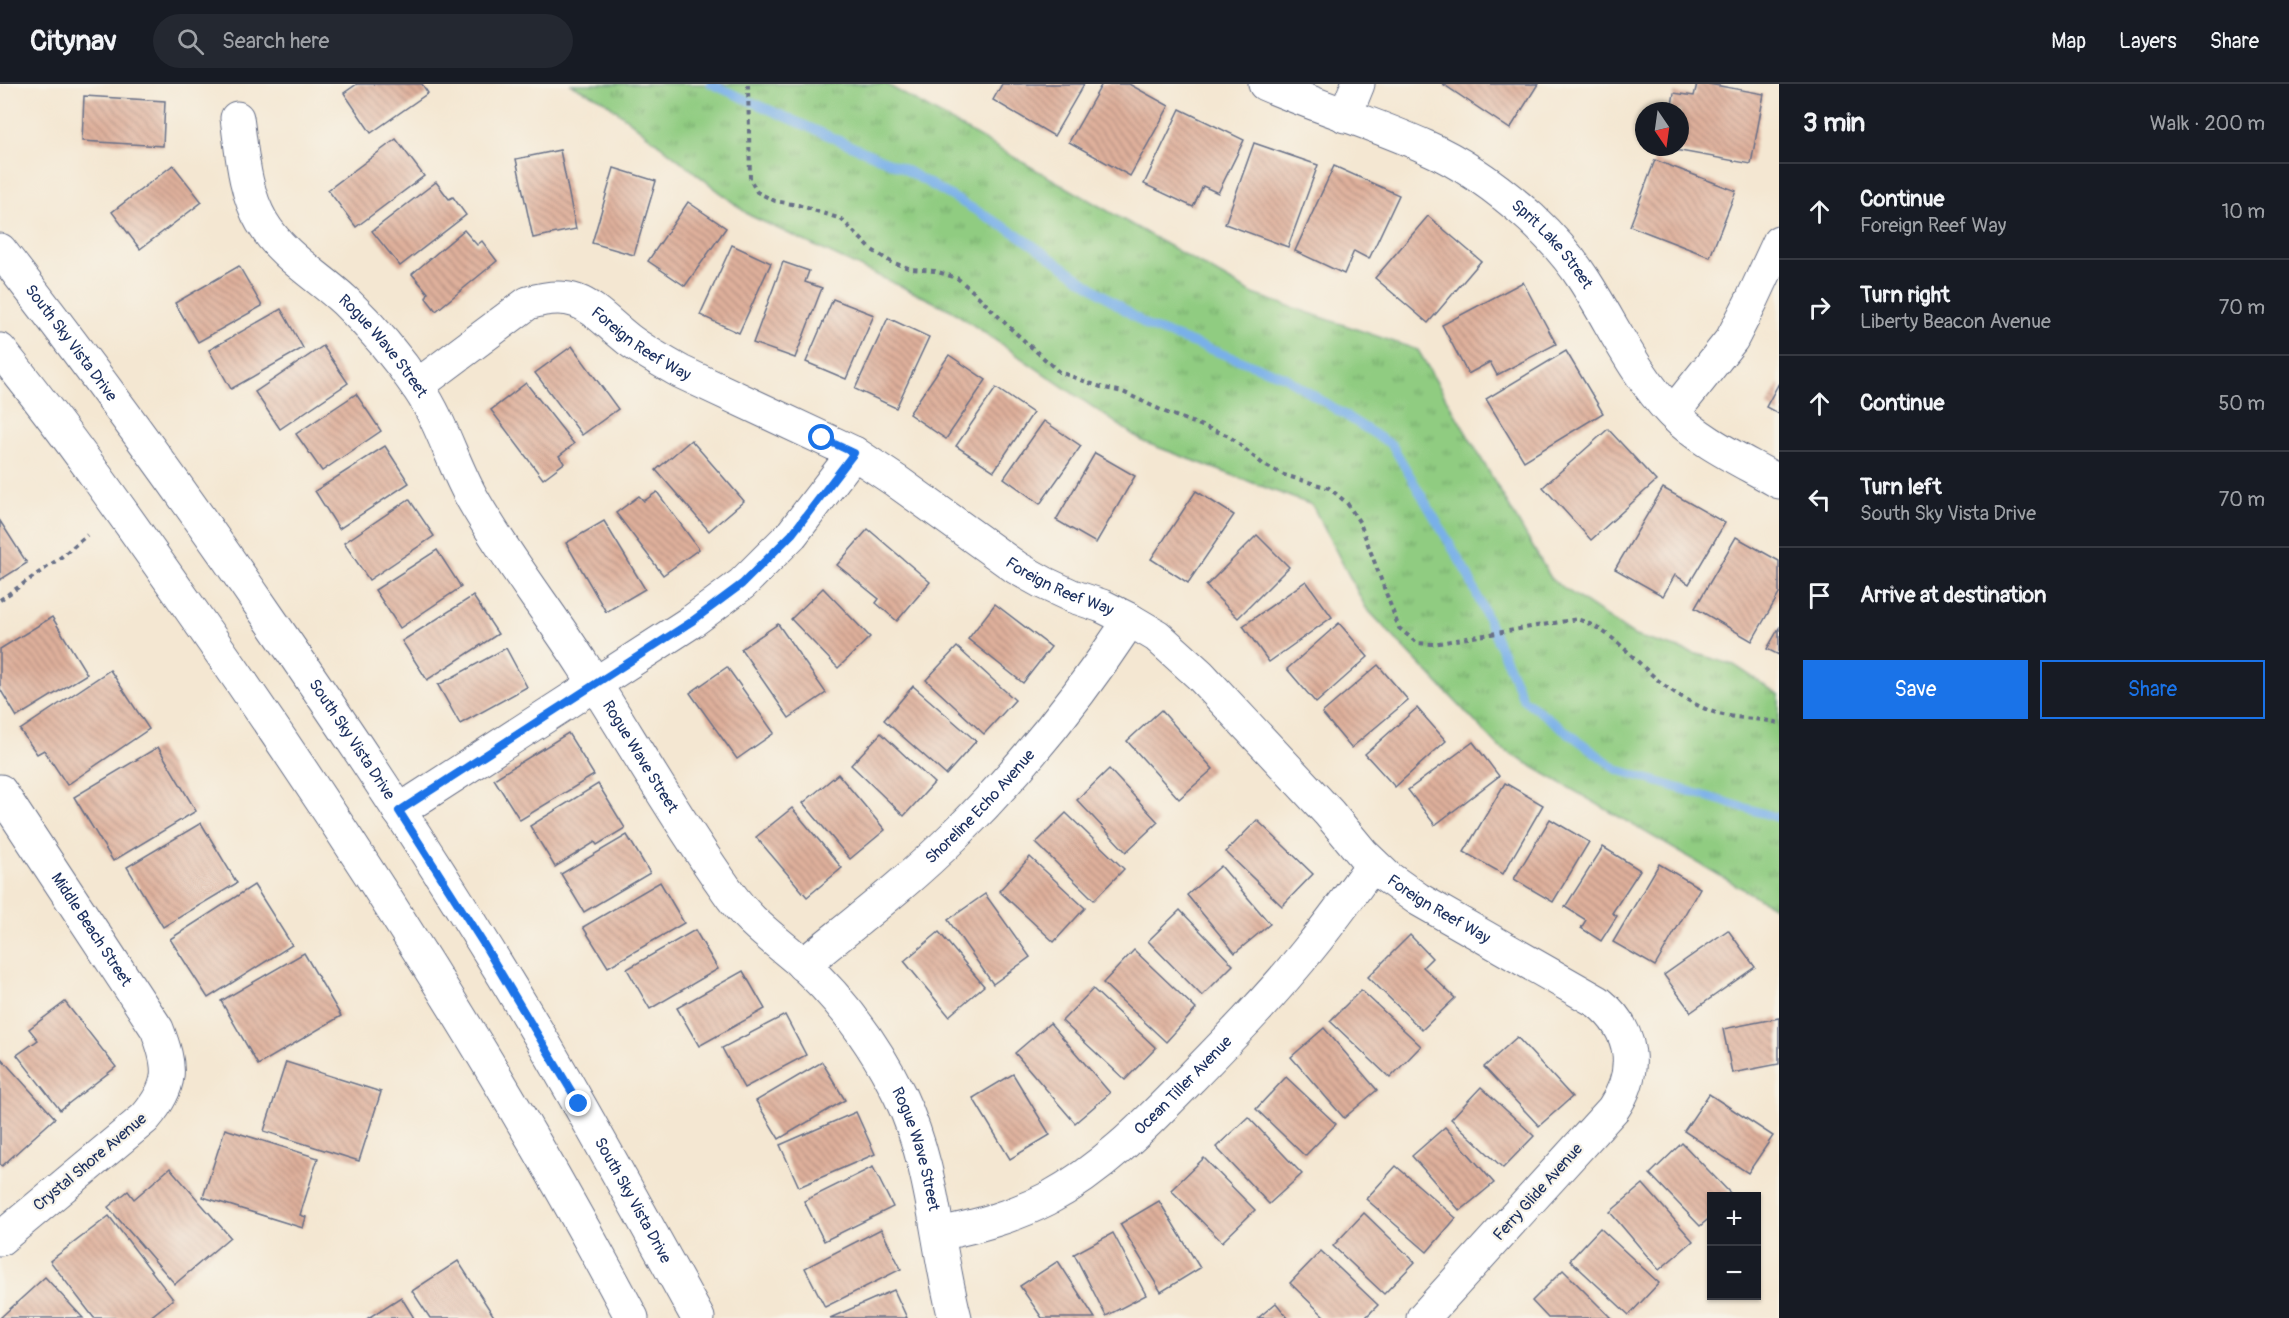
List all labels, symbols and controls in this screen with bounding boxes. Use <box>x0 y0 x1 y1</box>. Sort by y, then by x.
search box <box>153 14 573 68</box>
text: Citynav <box>30 24 117 59</box>
icon: search <box>174 25 207 58</box>
text: Search here <box>222 27 329 55</box>
text: Map <box>2051 28 2086 55</box>
text: Layers <box>2119 28 2177 55</box>
text: Share <box>2210 28 2259 55</box>
north arrow <box>1635 102 1689 156</box>
text: 3 min <box>1803 107 1865 139</box>
text: Walk · 200 m <box>2150 111 2265 136</box>
text: Continue <box>1860 185 1944 213</box>
street label: Sprit Lake Street <box>1507 195 1597 293</box>
icon: ahead <box>1803 195 1836 228</box>
text: 10 m <box>2221 199 2265 224</box>
text: Foreign Reef Way <box>1860 213 2006 238</box>
street label: South Sky Vista Drive <box>21 281 122 405</box>
text: Turn right <box>1860 281 1950 309</box>
street label: Rogue Wave Street <box>334 290 432 402</box>
icon: right <box>1803 291 1836 324</box>
text: 70 m <box>2219 295 2265 320</box>
street label: Foreign Reef Way <box>587 302 694 385</box>
text: Liberty Beacon Avenue <box>1860 309 2051 334</box>
icon: ahead <box>1803 387 1836 420</box>
text: Continue <box>1860 389 1944 417</box>
text: 50 m <box>2218 391 2265 416</box>
route start <box>808 424 834 450</box>
text: Turn left <box>1860 473 1942 501</box>
icon: left <box>1803 483 1836 516</box>
text: 70 m <box>2219 487 2265 512</box>
text: South Sky Vista Drive <box>1860 501 2036 526</box>
street label: Foreign Reef Way <box>1002 553 1117 620</box>
icon: arrive <box>1803 579 1836 612</box>
text: Arrive at destination <box>1860 581 2046 609</box>
button: Save <box>1803 660 2028 719</box>
button: Share <box>2040 660 2265 719</box>
street label: South Sky Vista Drive <box>304 675 399 804</box>
street label: Rogue Wave Street <box>598 697 683 817</box>
street label: Shoreline Echo Avenue <box>921 745 1040 868</box>
street label: Middle Beach Street <box>47 869 136 991</box>
street label: Foreign Reef Way <box>1383 870 1494 948</box>
street label: Ocean Tiller Avenue <box>1130 1032 1236 1139</box>
street label: Rogue Wave Street <box>887 1084 944 1213</box>
route end <box>565 1090 591 1116</box>
street label: Crystal Shore Avenue <box>29 1109 151 1215</box>
street label: South Sky Vista Drive <box>590 1134 676 1267</box>
street label: Ferry Glide Avenue <box>1489 1139 1587 1245</box>
map controls <box>1707 1192 1761 1300</box>
button: + <box>1707 1192 1761 1246</box>
button: − <box>1707 1246 1761 1300</box>

